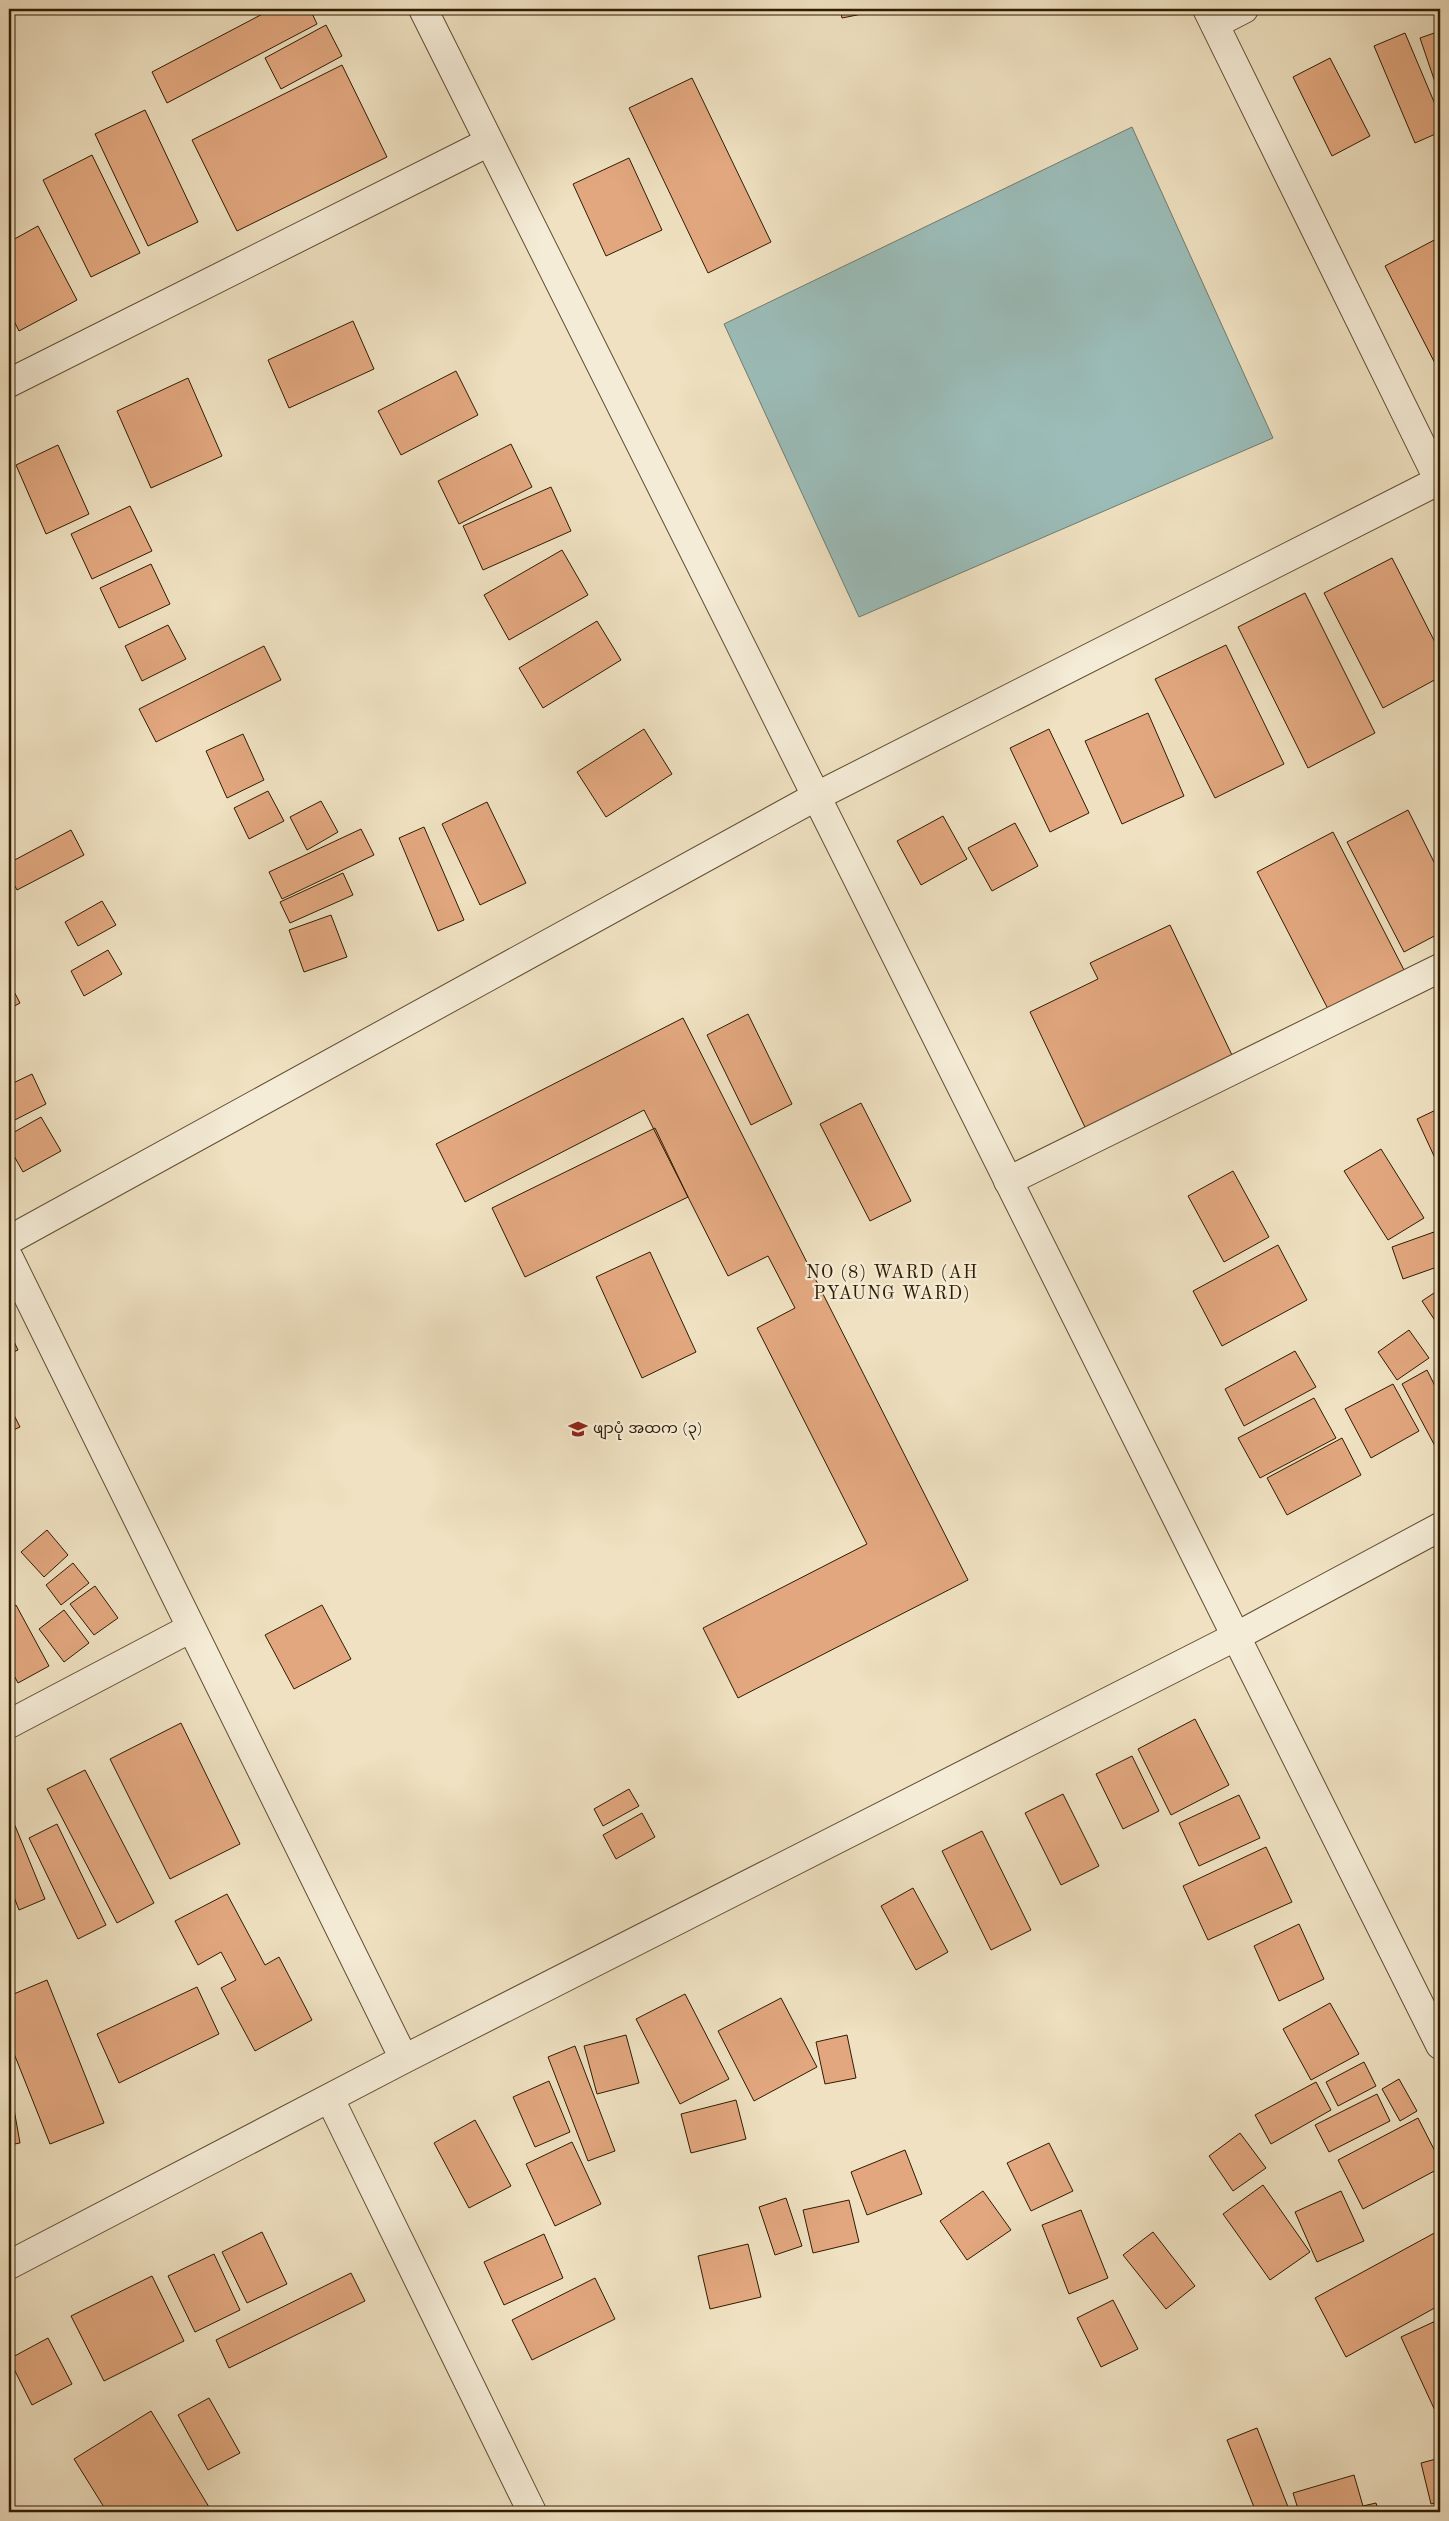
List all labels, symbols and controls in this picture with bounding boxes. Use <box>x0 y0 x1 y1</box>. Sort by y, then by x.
district label: NO (8) WARD (AH PYAUNG WARD) <box>806 1263 978 1303</box>
school or university icon: ဖျာပုံ အထက (၃) <box>567 1418 589 1440</box>
place label: ဖျာပုံ အထက (၃) <box>593 1421 702 1440</box>

